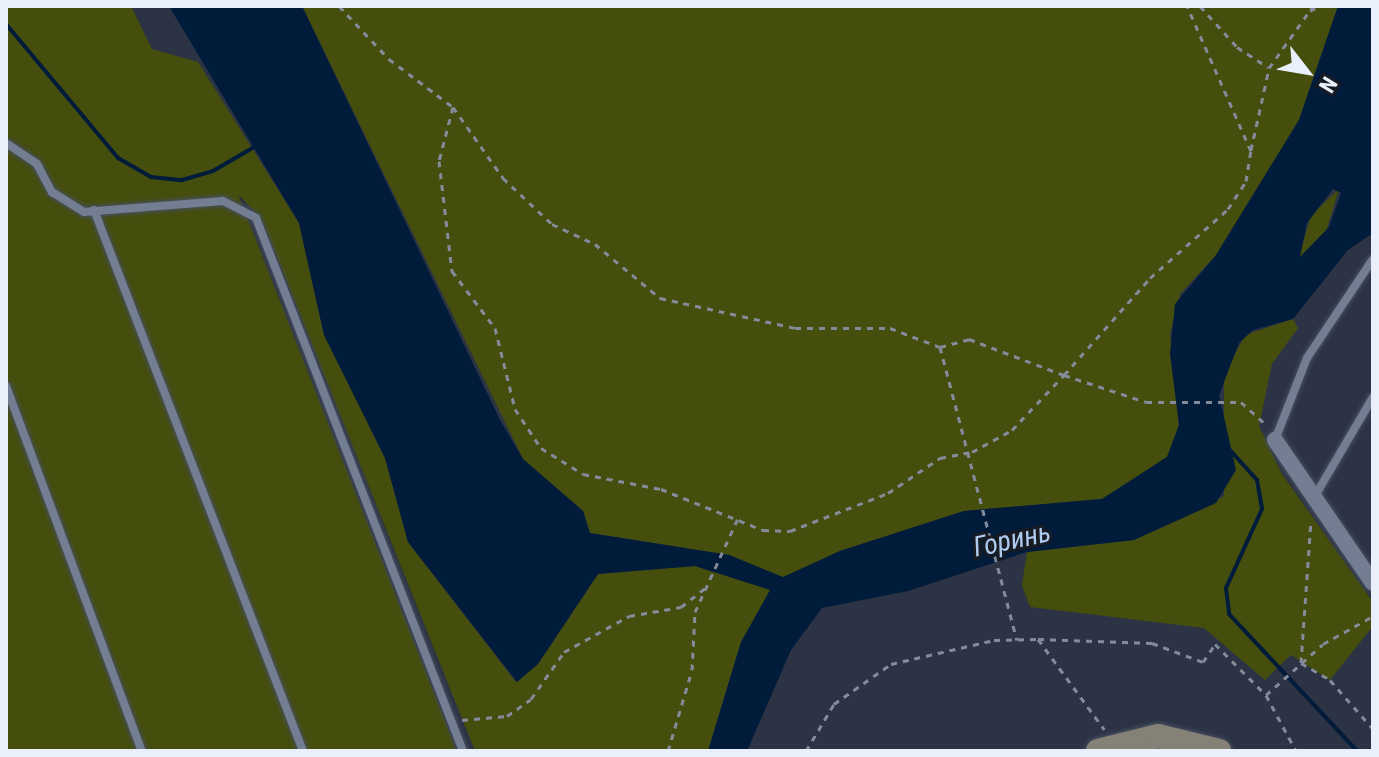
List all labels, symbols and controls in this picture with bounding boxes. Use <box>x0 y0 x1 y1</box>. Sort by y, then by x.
north arrow <box>1267 32 1347 112</box>
text: N <box>1314 72 1342 97</box>
water label: Горинь <box>970 515 1054 565</box>

